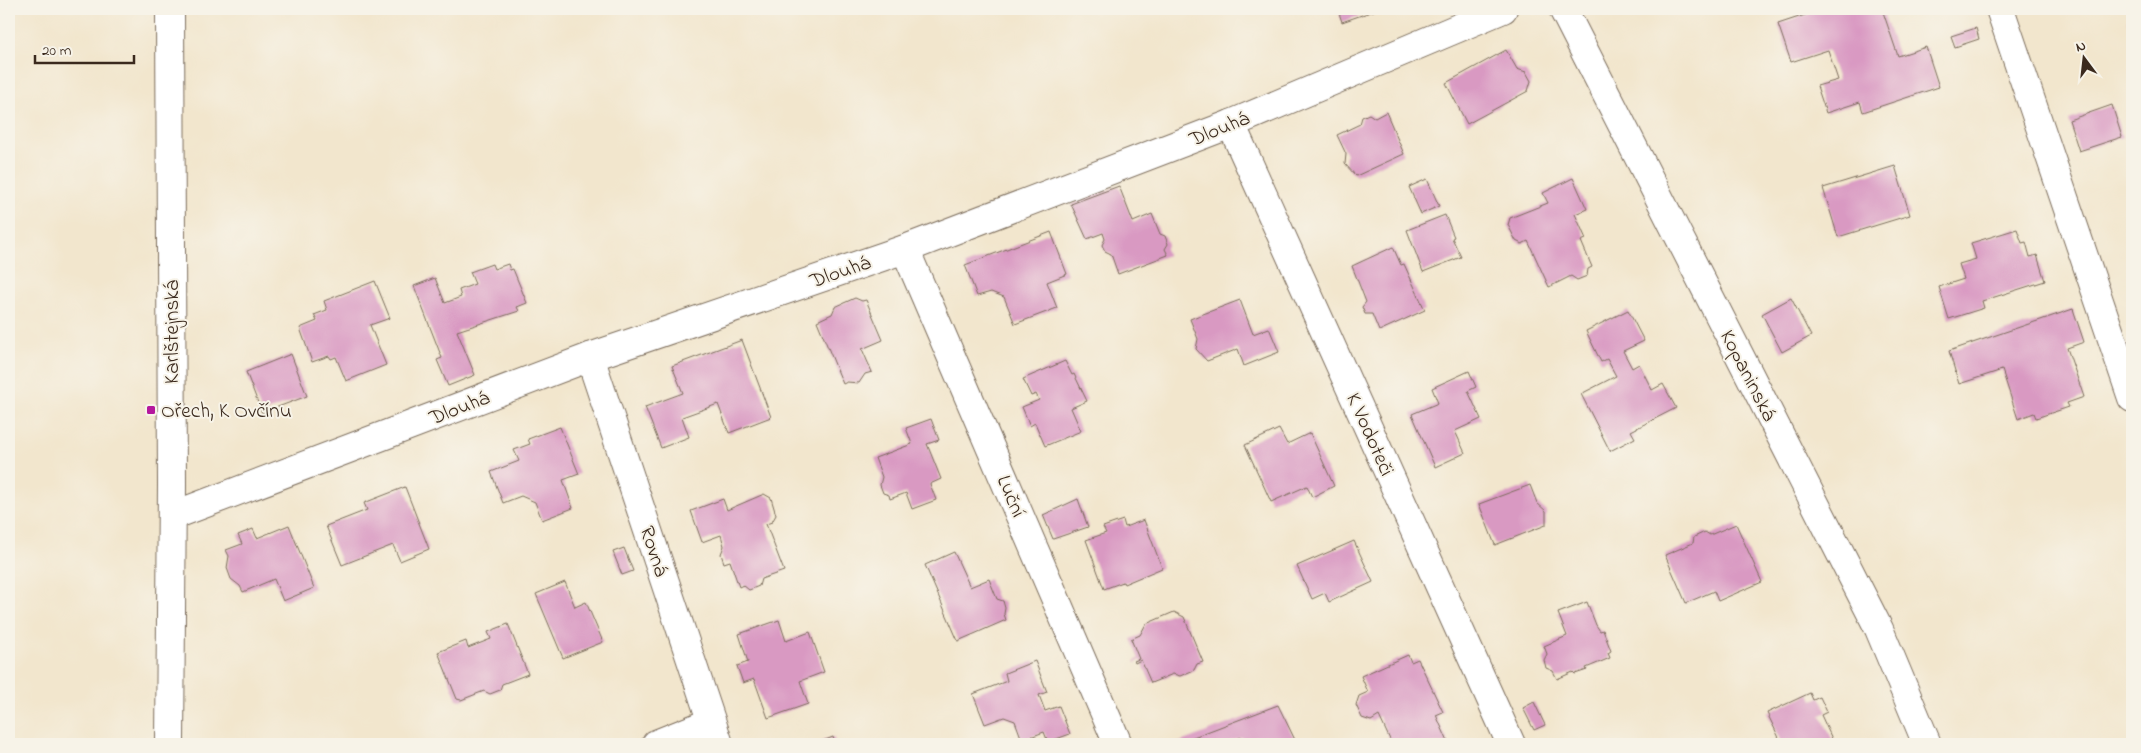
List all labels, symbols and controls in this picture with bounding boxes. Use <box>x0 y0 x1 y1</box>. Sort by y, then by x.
scale bar <box>35 32 134 64</box>
north arrow <box>2058 32 2108 82</box>
text: N <box>2074 36 2088 58</box>
text: 20 m <box>42 40 72 62</box>
street label: Dlouhá <box>1184 104 1255 156</box>
street label: Dlouhá <box>805 248 875 298</box>
street label: Karlštejnská <box>158 280 188 384</box>
street label: Kopaninská <box>1711 325 1783 427</box>
street label: Dlouhá <box>424 384 495 434</box>
street label: K Vodoteči <box>1337 388 1401 481</box>
place label: Ořech, K Ovčínu <box>161 397 292 427</box>
marker: Ořech, K Ovčínu <box>145 404 157 416</box>
street label: Luční <box>988 471 1032 523</box>
street label: Rovná <box>631 522 675 581</box>

